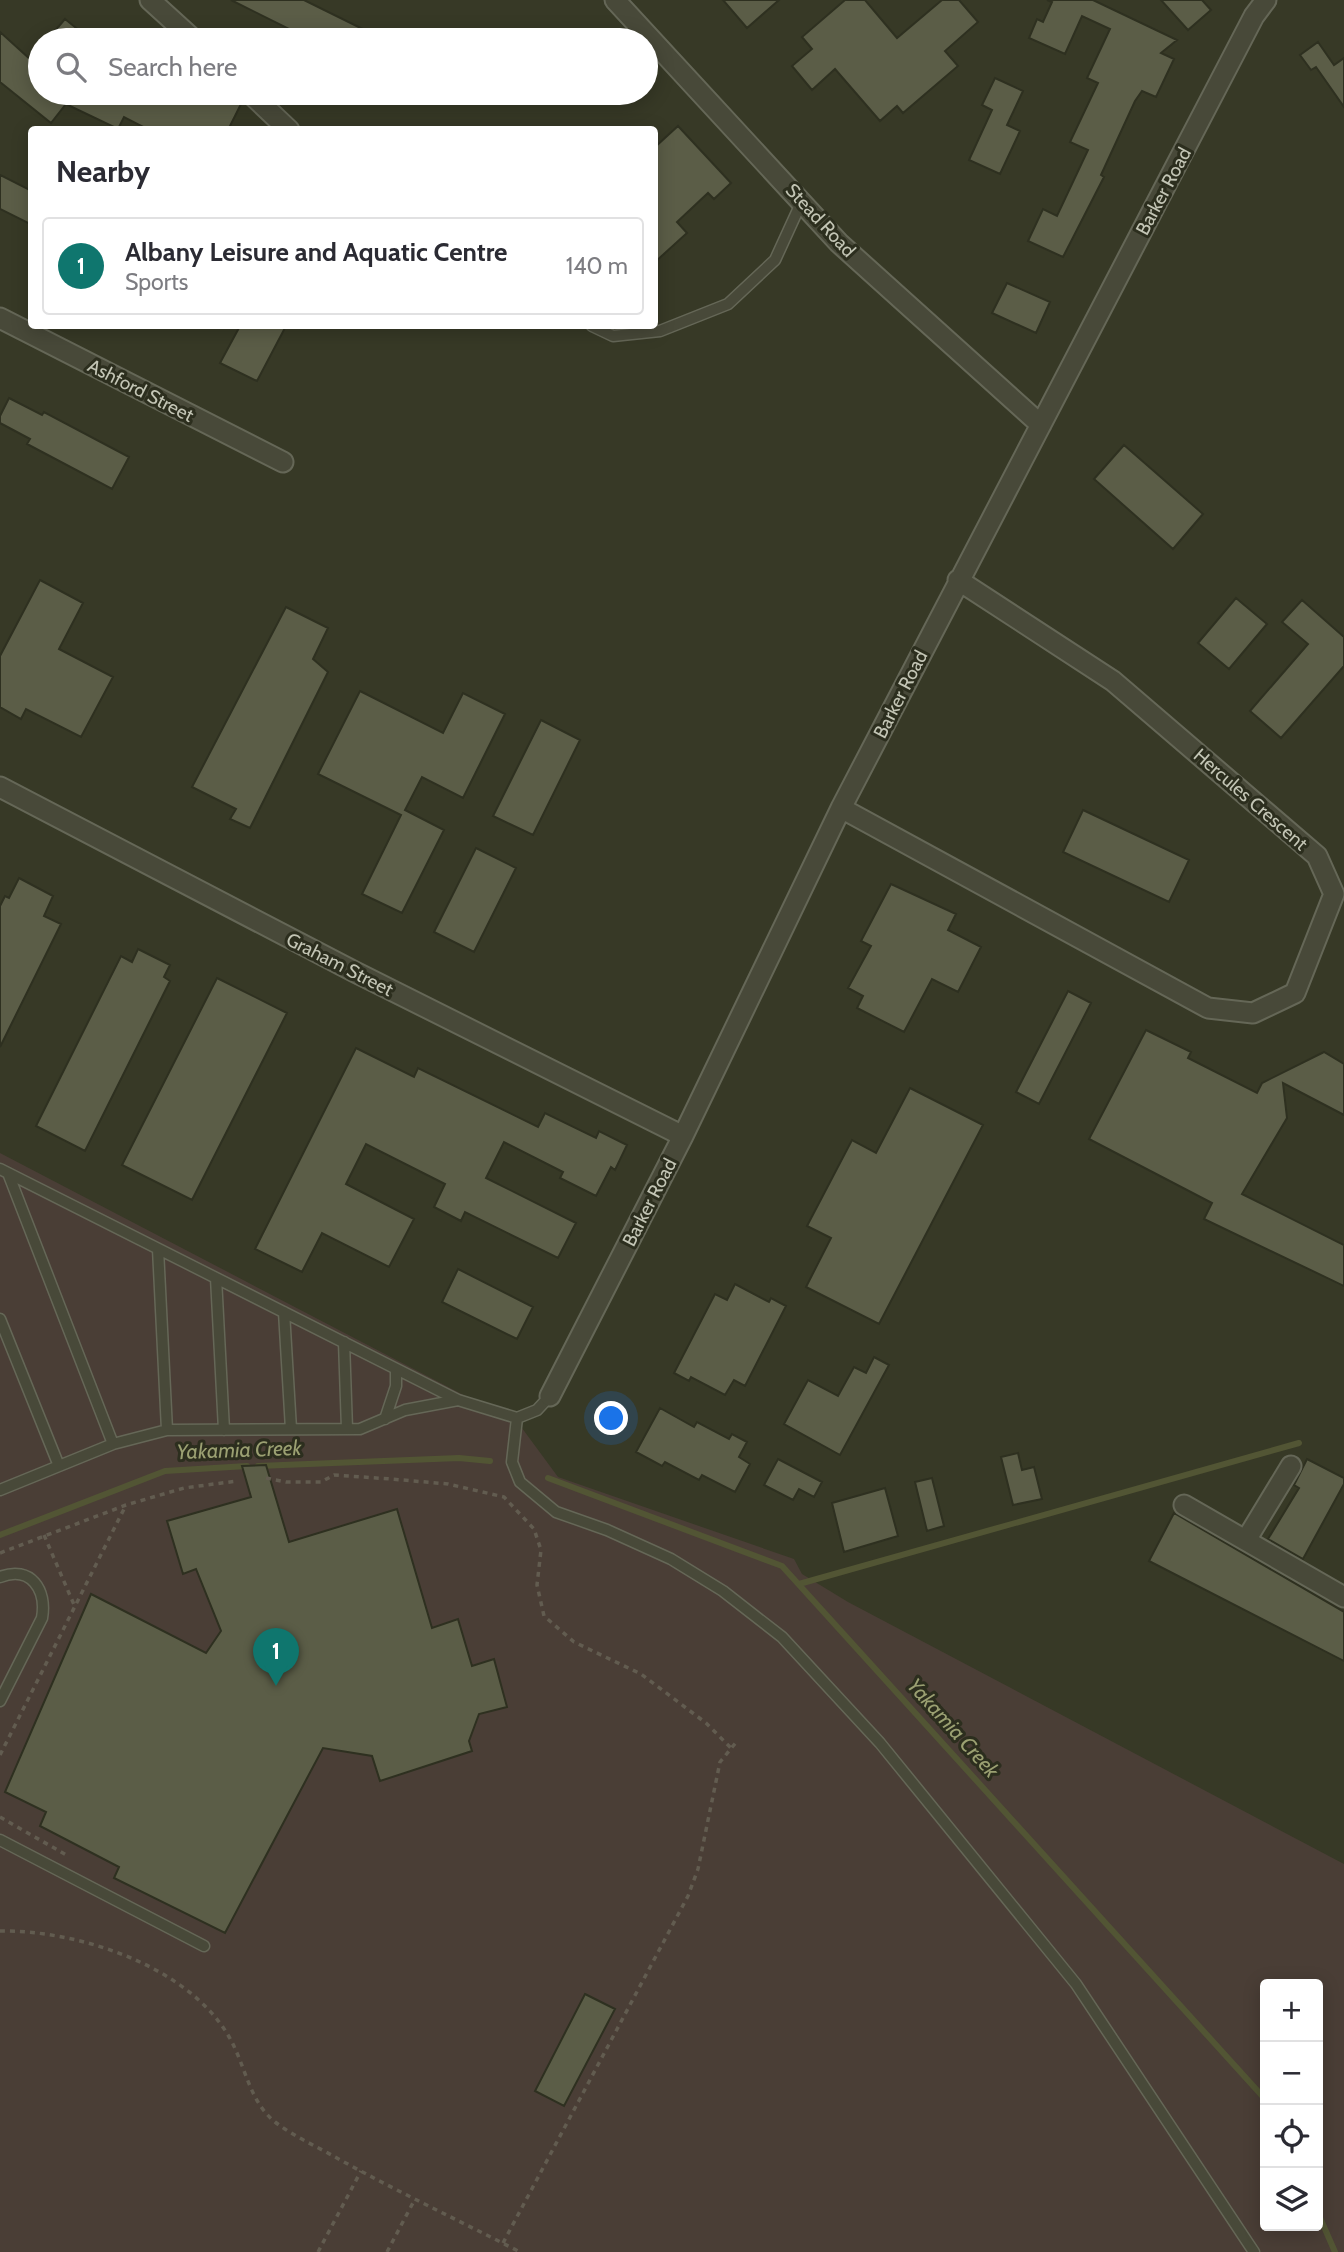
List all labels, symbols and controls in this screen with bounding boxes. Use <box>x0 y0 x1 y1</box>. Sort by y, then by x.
search box <box>28 28 658 105</box>
icon: search <box>52 48 90 86</box>
text: Search here <box>108 51 237 83</box>
street label: Barker Road <box>1131 144 1196 239</box>
text: Nearby <box>56 153 150 190</box>
street label: Stead Road <box>781 179 860 262</box>
text: Albany Leisure and Aquatic Centre <box>125 236 507 268</box>
text: 1 <box>77 252 85 280</box>
text: 140 m <box>566 252 628 280</box>
text: Sports <box>125 268 188 296</box>
street label: Ashford Street <box>84 354 198 427</box>
street label: Barker Road <box>868 646 932 742</box>
street label: Hercules Crescent <box>1189 744 1313 856</box>
street label: Graham Street <box>282 928 398 1001</box>
street label: Barker Road <box>617 1154 681 1250</box>
your location <box>594 1401 628 1435</box>
water label: Yakamia Creek <box>176 1435 303 1464</box>
pin: 1 <box>253 1628 299 1686</box>
water label: Yakamia Creek <box>902 1673 1005 1783</box>
map controls <box>1260 1979 1323 2231</box>
button: + <box>1260 1979 1323 2042</box>
button: − <box>1260 2042 1323 2105</box>
button: locate <box>1260 2105 1323 2168</box>
button: layers <box>1260 2168 1323 2231</box>

